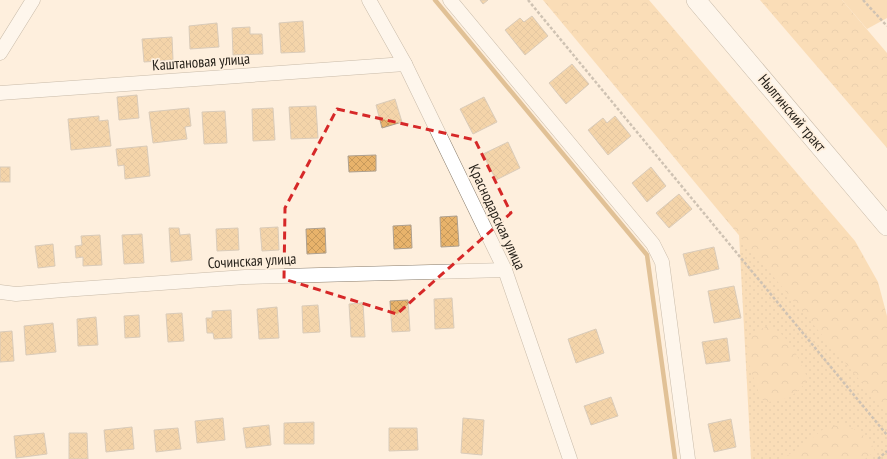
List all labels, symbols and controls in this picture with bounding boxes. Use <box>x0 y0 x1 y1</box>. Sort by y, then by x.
street label: Каштановая улица <box>152 49 250 74</box>
street label: Нылгинский тракт <box>755 70 830 155</box>
street label: Краснодарская улица <box>465 161 530 273</box>
street label: Сочинская улица <box>207 249 297 272</box>

